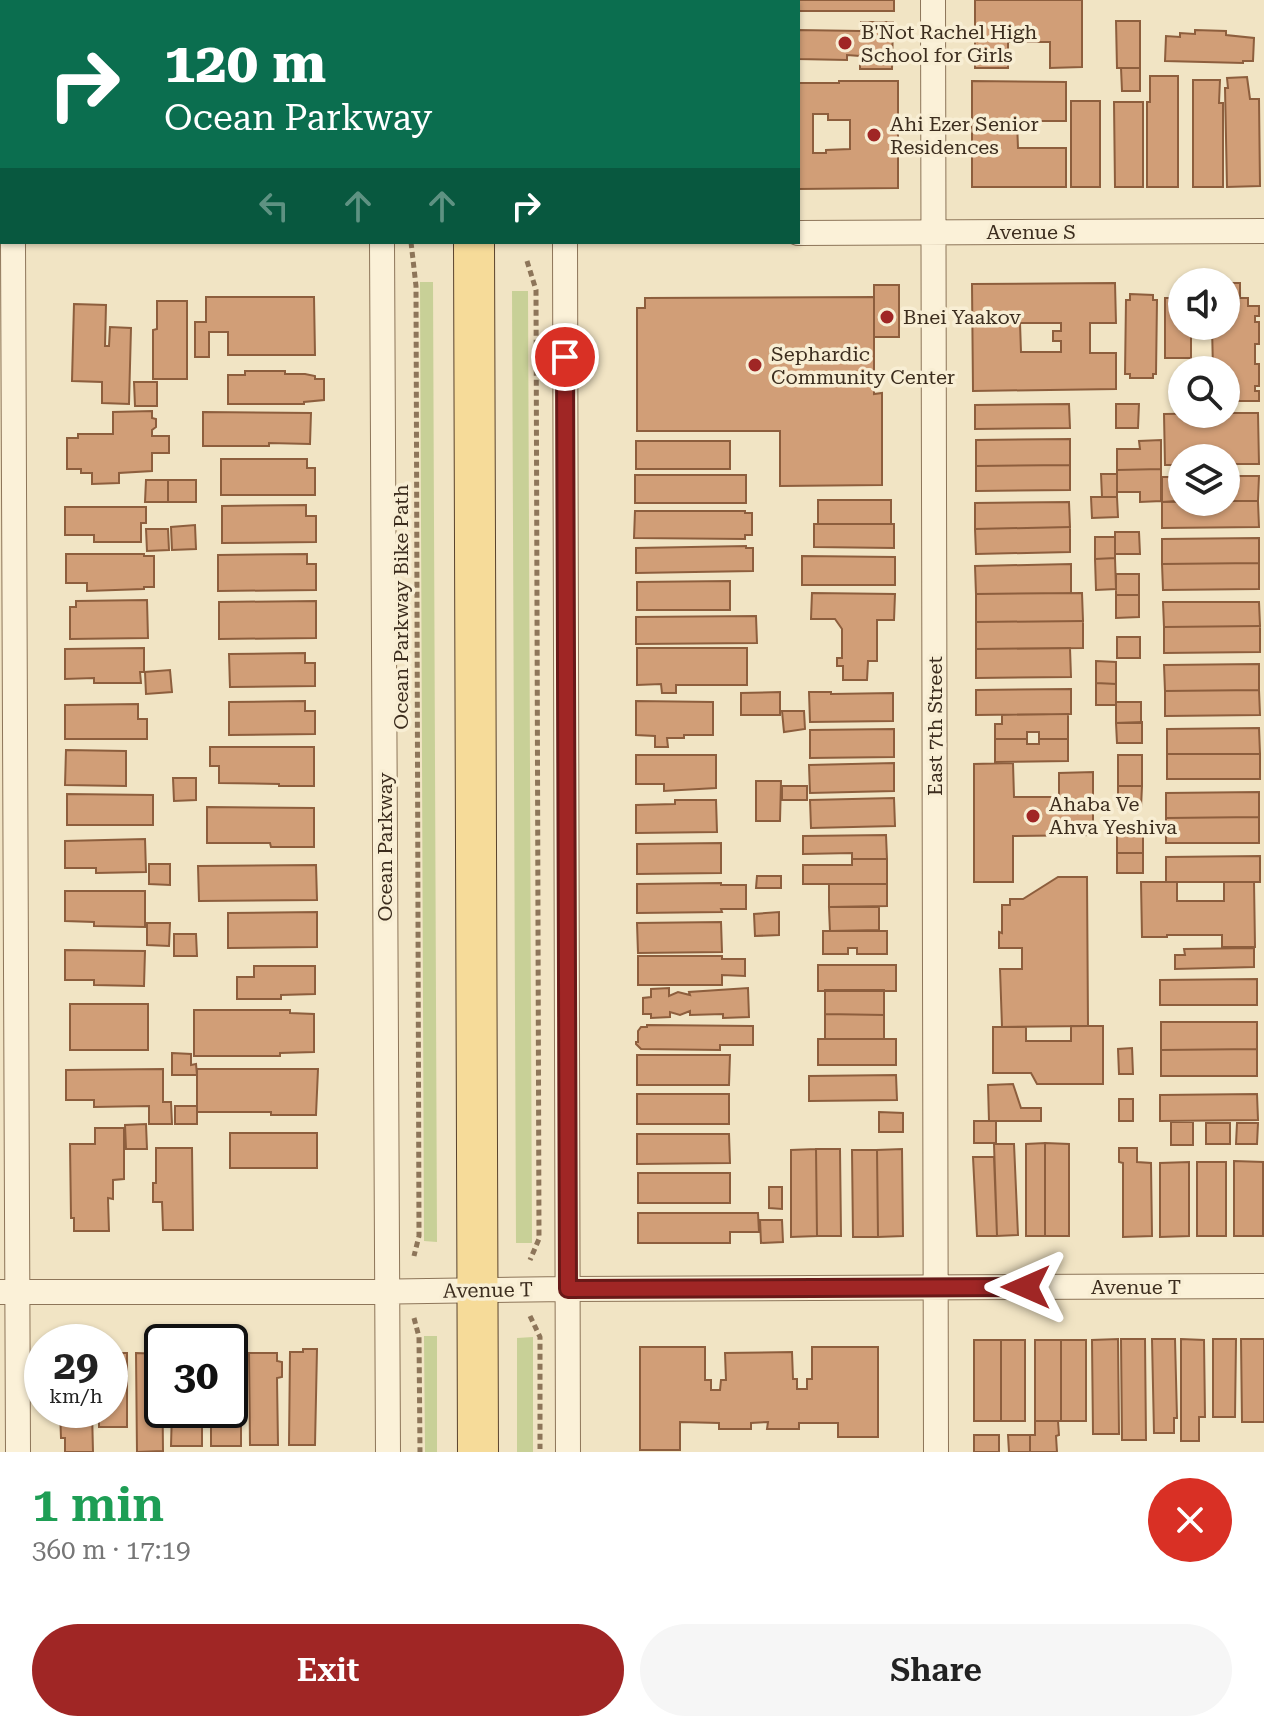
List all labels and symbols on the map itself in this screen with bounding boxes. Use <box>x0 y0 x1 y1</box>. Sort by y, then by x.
place label: B'Not Rachel High School for Girls <box>861 20 1037 67</box>
marker: B'Not Rachel High School for Girls <box>836 34 854 52</box>
place label: Ahi Ezer Senior Residences <box>890 112 1039 159</box>
marker: Ahi Ezer Senior Residences <box>865 126 883 144</box>
street label: Avenue S <box>986 220 1076 244</box>
place label: Bnei Yaakov <box>903 305 1021 329</box>
marker: Bnei Yaakov <box>878 308 896 326</box>
pin <box>531 323 599 391</box>
place label: Sephardic Community Center <box>771 342 955 389</box>
marker: Sephardic Community Center <box>746 356 764 374</box>
street label: Ocean Parkway Bike Path <box>389 484 413 730</box>
street label: East 7th Street <box>923 656 947 796</box>
street label: Ocean Parkway <box>373 772 397 922</box>
place label: Ahaba Ve Ahva Yeshiva <box>1049 792 1177 839</box>
marker: Ahaba Ve Ahva Yeshiva <box>1024 807 1042 825</box>
position arrow <box>984 1245 1068 1329</box>
street label: Avenue T <box>1091 1275 1181 1299</box>
street label: Avenue T <box>443 1277 533 1303</box>
speed limit sign: 30 <box>144 1324 248 1428</box>

